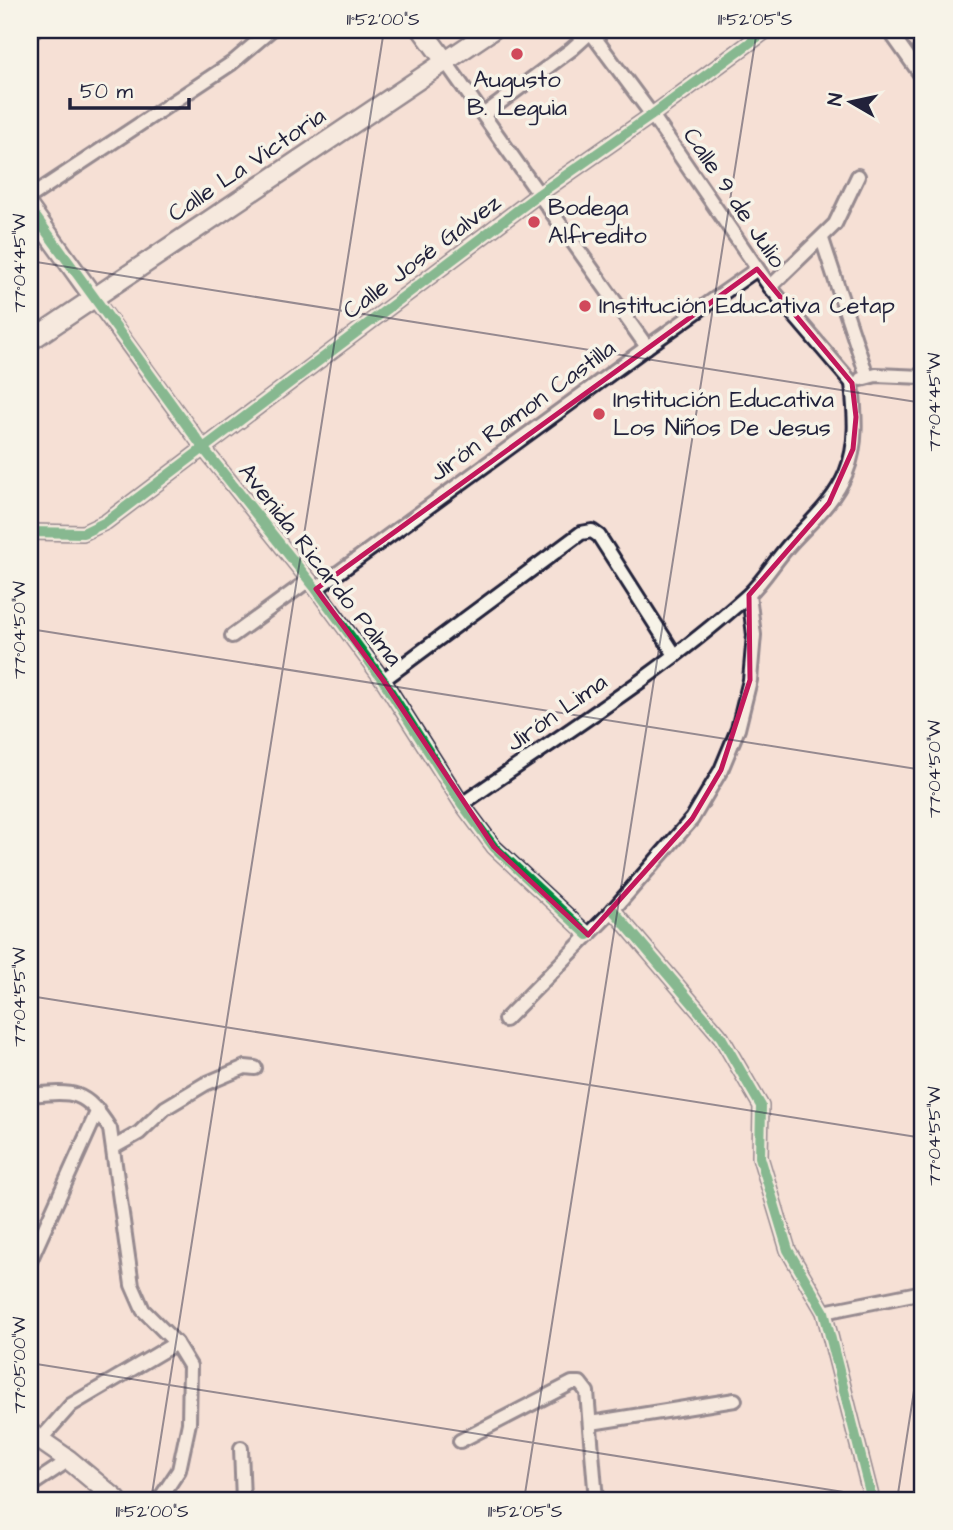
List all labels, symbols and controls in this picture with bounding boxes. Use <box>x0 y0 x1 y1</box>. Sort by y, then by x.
text: 11°52'00"S <box>346 7 420 32</box>
text: 11°52'05"S <box>718 7 792 32</box>
marker: Augusto B. Leguia <box>509 46 525 62</box>
place label: Augusto B. Leguia <box>467 63 567 126</box>
scale bar <box>70 66 189 110</box>
north arrow <box>816 66 886 136</box>
text: 50 m <box>80 77 134 106</box>
text: N <box>821 91 850 108</box>
street label: Calle La Victoria <box>161 99 333 231</box>
street label: Calle 9 de Julio <box>674 121 794 276</box>
street label: Calle José Galvez <box>336 186 508 328</box>
place label: Bodega Alfredito <box>548 191 647 253</box>
text: 77°04'45"W <box>7 214 32 312</box>
marker: Bodega Alfredito <box>526 214 542 230</box>
place label: Institución Educativa Cetap <box>599 289 895 323</box>
marker: Institución Educativa Cetap <box>577 298 593 314</box>
street label: Jirón Ramon Castilla <box>423 332 623 490</box>
text: 77°04'45"W <box>922 353 947 451</box>
place label: Institución Educativa Los Niños De Jesus <box>613 383 834 445</box>
marker: Institución Educativa Los Niños De Jesus <box>591 406 607 422</box>
street label: Avenida Ricardo Palma <box>230 456 410 674</box>
text: 77°04'50"W <box>7 581 32 679</box>
street label: Jirón Lima <box>500 666 614 760</box>
text: 77°04'50"W <box>922 720 947 818</box>
text: 77°04'55"W <box>7 947 32 1047</box>
text: 77°04'55"W <box>922 1086 947 1186</box>
text: 77°05'00"W <box>7 1316 32 1414</box>
text: 11°52'00"S <box>115 1499 189 1524</box>
text: 11°52'05"S <box>488 1499 562 1524</box>

